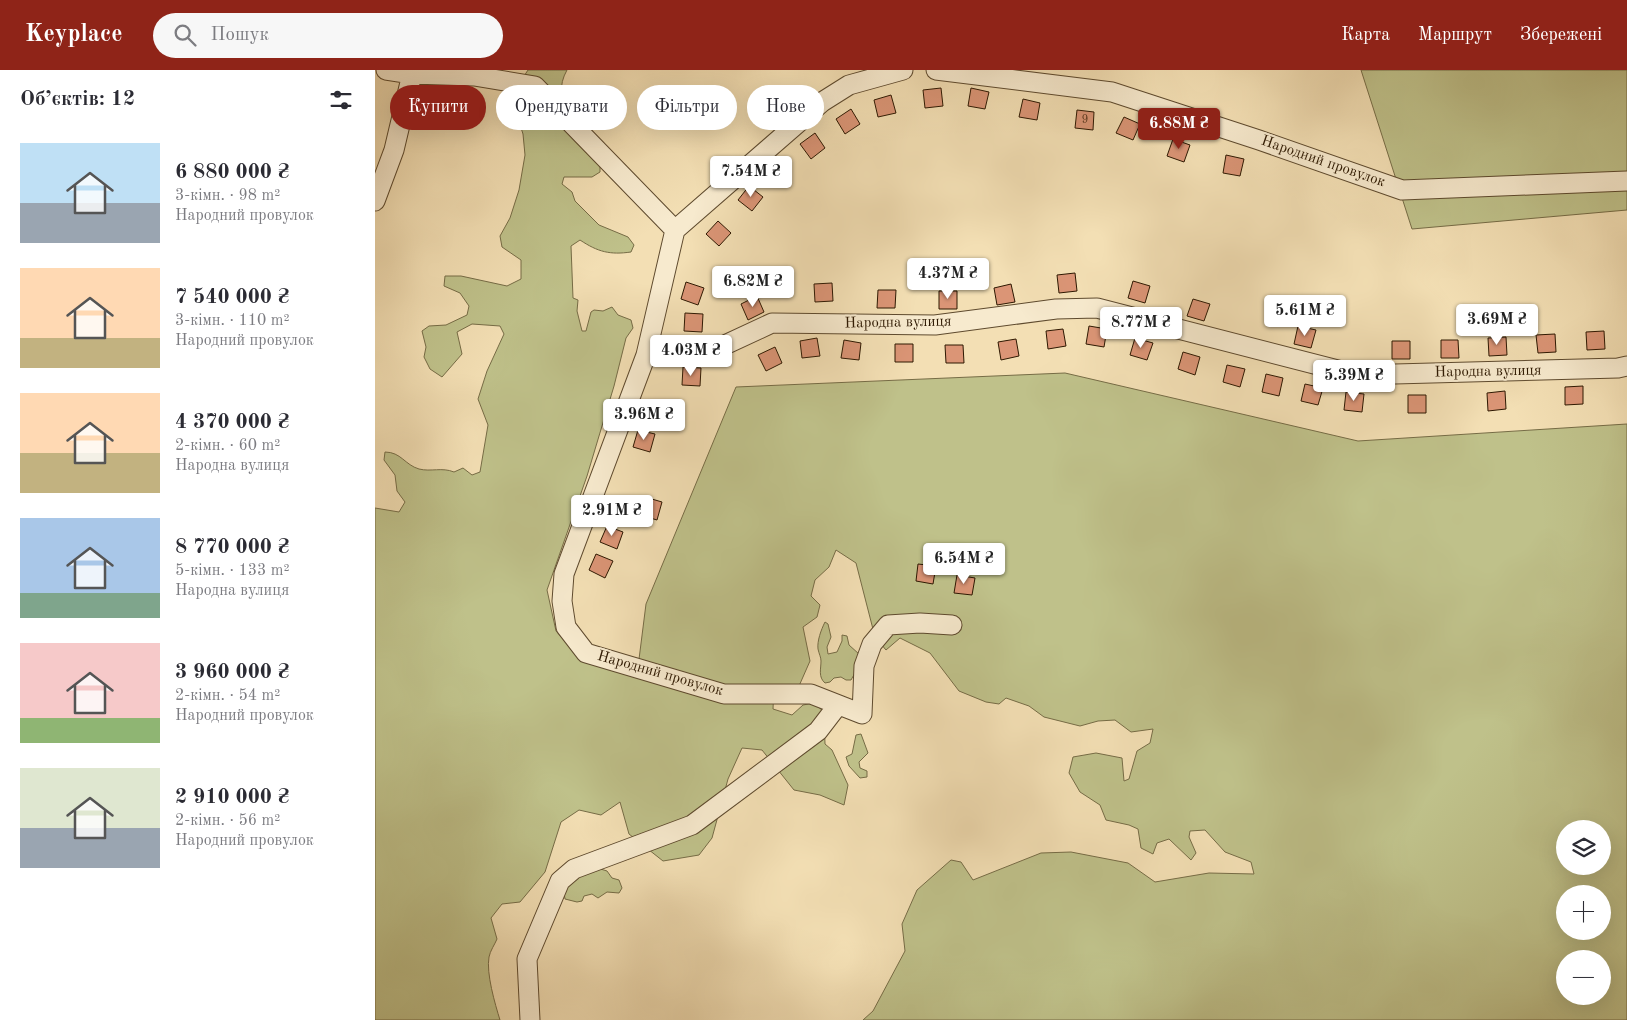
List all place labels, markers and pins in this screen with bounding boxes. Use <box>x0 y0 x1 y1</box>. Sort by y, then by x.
pin: 6.88M ₴ <box>1133 108 1225 150</box>
pin: 7.54M ₴ <box>705 156 797 198</box>
pin: 4.37M ₴ <box>902 258 994 300</box>
pin: 6.82M ₴ <box>707 266 799 308</box>
pin: 5.61M ₴ <box>1259 294 1351 337</box>
pin: 3.69M ₴ <box>1451 304 1543 346</box>
pin: 8.77M ₴ <box>1095 306 1187 349</box>
pin: 4.03M ₴ <box>645 334 737 377</box>
pin: 5.39M ₴ <box>1308 360 1400 402</box>
pin: 3.96M ₴ <box>598 398 690 441</box>
pin: 2.91M ₴ <box>566 494 658 537</box>
pin: 6.54M ₴ <box>918 542 1010 585</box>

